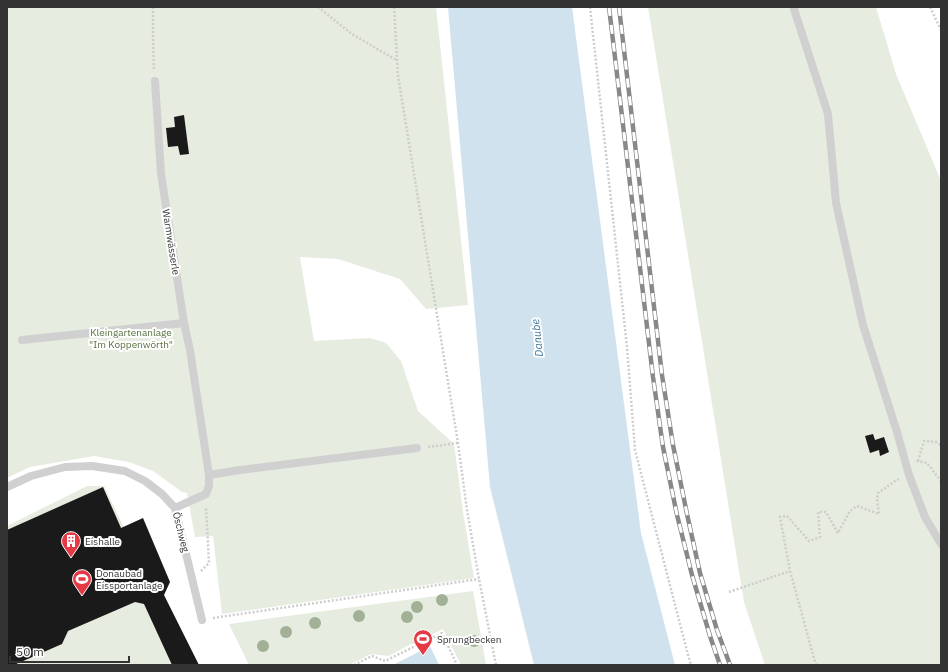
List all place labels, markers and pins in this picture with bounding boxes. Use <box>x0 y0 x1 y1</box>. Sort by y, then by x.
building icon: Eishalle <box>60 530 82 558</box>
place label: Eishalle <box>85 535 121 548</box>
place label: Donaubad Eissportanlage <box>96 567 163 592</box>
sports icon: Donaubad Eissportanlage <box>71 568 93 596</box>
sports icon: Sprungbecken <box>412 628 434 656</box>
place label: Sprungbecken <box>437 633 502 646</box>

